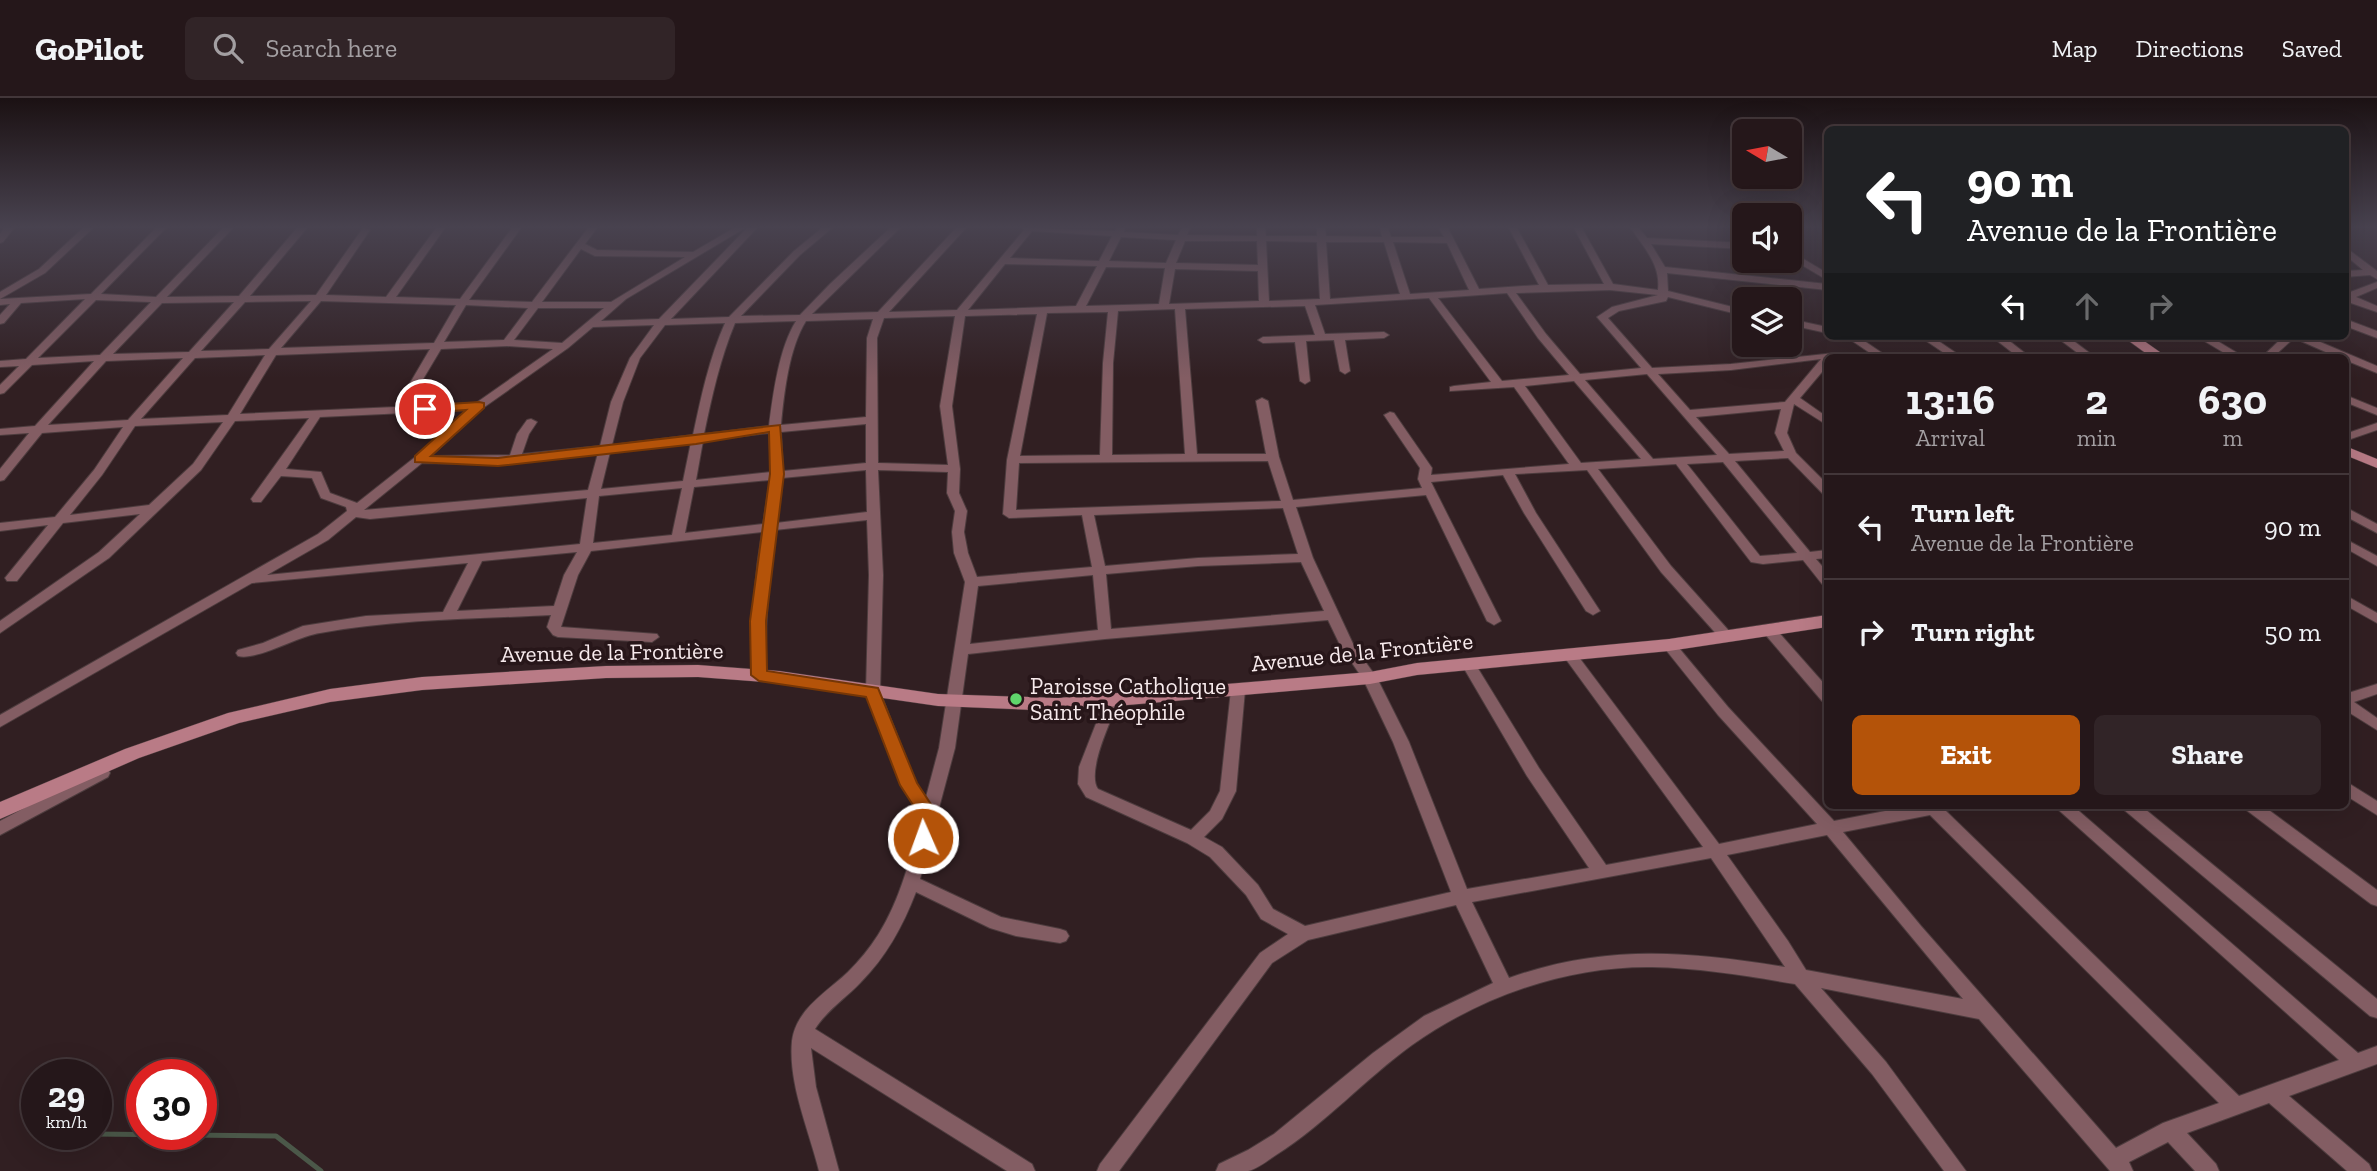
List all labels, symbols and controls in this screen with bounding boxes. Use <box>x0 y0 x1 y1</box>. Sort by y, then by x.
search box <box>185 17 675 80</box>
text: GoPilot <box>35 29 143 68</box>
icon: search <box>209 29 247 67</box>
text: Search here <box>265 32 397 64</box>
text: Map <box>2052 34 2098 63</box>
text: Directions <box>2136 34 2244 63</box>
text: Saved <box>2282 34 2342 63</box>
north arrow <box>1732 119 1802 189</box>
map controls <box>1732 119 1802 357</box>
text: 90 m <box>1967 151 2074 210</box>
icon: left <box>1852 154 1943 245</box>
button: sound <box>1732 203 1802 273</box>
text: Avenue de la Frontière <box>1967 211 2277 249</box>
button: layers <box>1732 287 1802 357</box>
icon: left <box>1995 287 2033 325</box>
icon: ahead <box>2068 287 2106 325</box>
icon: right <box>2141 287 2179 325</box>
text: 13:16 <box>1906 374 1995 425</box>
text: 2 <box>2085 374 2108 425</box>
text: 630 <box>2198 374 2267 425</box>
pin <box>395 379 455 439</box>
icon: arrive <box>406 390 444 428</box>
text: Arrival <box>1916 424 1985 452</box>
text: min <box>2077 424 2116 452</box>
text: m <box>2223 424 2243 452</box>
text: Turn left <box>1911 497 2014 529</box>
icon: left <box>1852 508 1890 546</box>
text: 90 m <box>2264 511 2321 543</box>
text: Avenue de la Frontière <box>1911 529 2134 557</box>
icon: right <box>1852 613 1890 651</box>
text: Turn right <box>1911 616 2034 648</box>
text: 50 m <box>2264 616 2321 648</box>
street label: Avenue de la Frontière <box>1250 626 1474 678</box>
street label: Avenue de la Frontière <box>500 636 724 668</box>
place label: Paroisse Catholique Saint Théophile <box>1030 672 1226 726</box>
marker: Paroisse Catholique Saint Théophile <box>1008 691 1024 707</box>
button: Exit <box>1852 715 2080 795</box>
button: Share <box>2094 715 2321 795</box>
position arrow <box>886 801 960 875</box>
speed limit sign: 30 <box>126 1059 217 1150</box>
text: 29 <box>48 1074 85 1116</box>
text: km/h <box>46 1111 87 1133</box>

